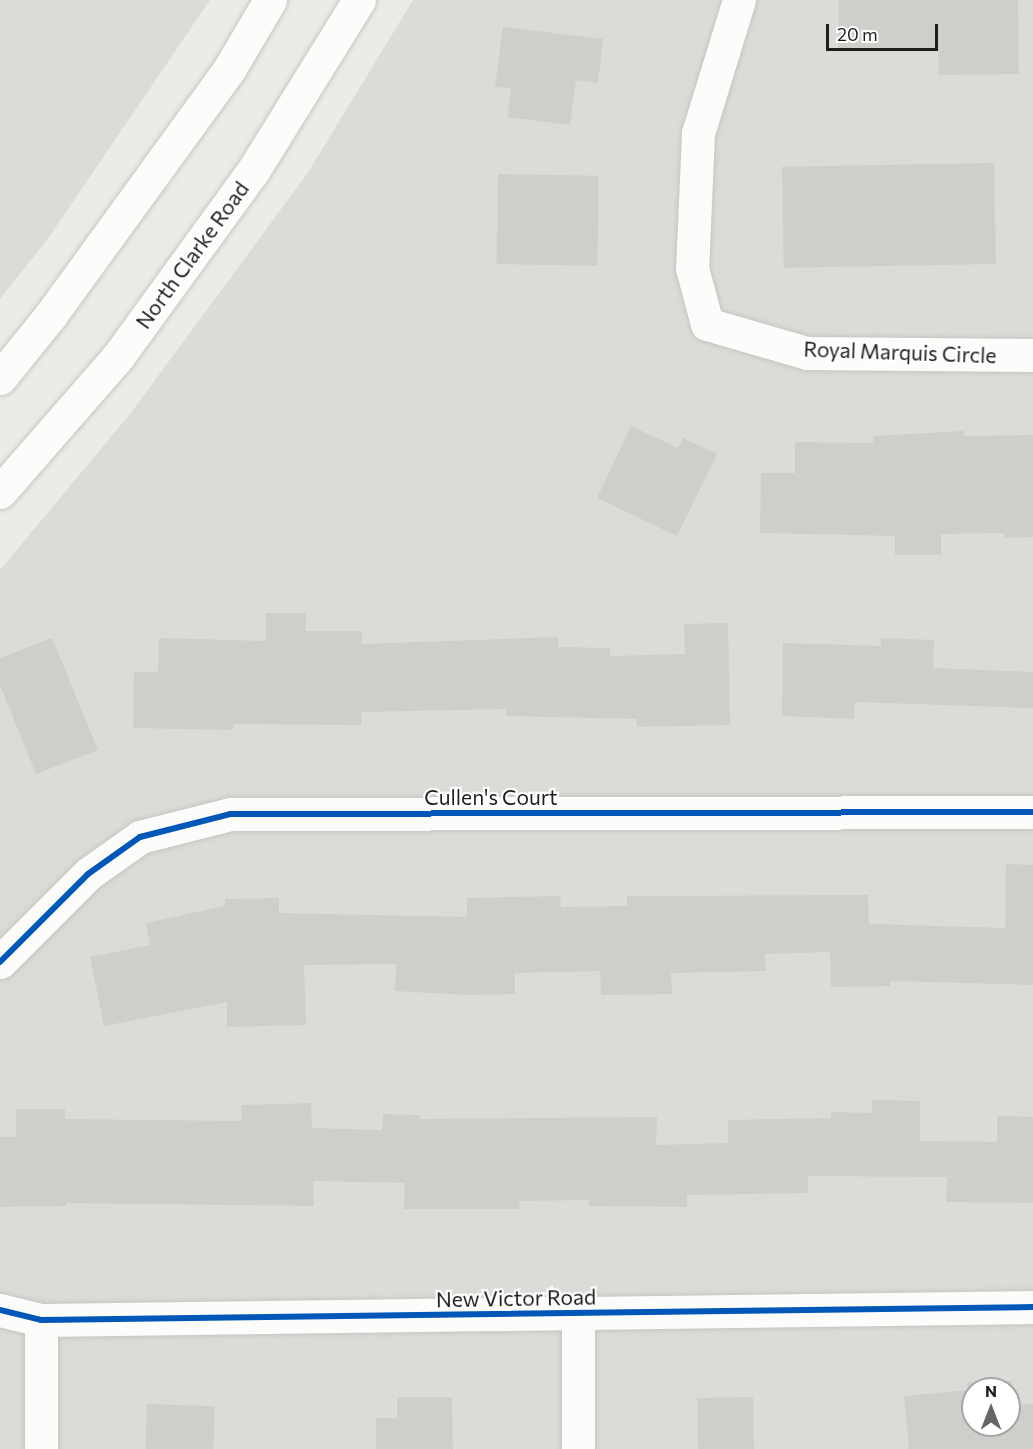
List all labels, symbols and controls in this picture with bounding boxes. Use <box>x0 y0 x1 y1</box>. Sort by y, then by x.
scale bar <box>829 12 942 50</box>
text: 20 m <box>837 23 878 45</box>
street label: North Clarke Road <box>130 177 254 333</box>
street label: Royal Marquis Circle <box>803 336 997 368</box>
street label: Cullen's Court <box>424 784 558 810</box>
street label: New Victor Road <box>436 1284 596 1312</box>
north arrow <box>961 1377 1021 1437</box>
text: N <box>985 1381 997 1400</box>

